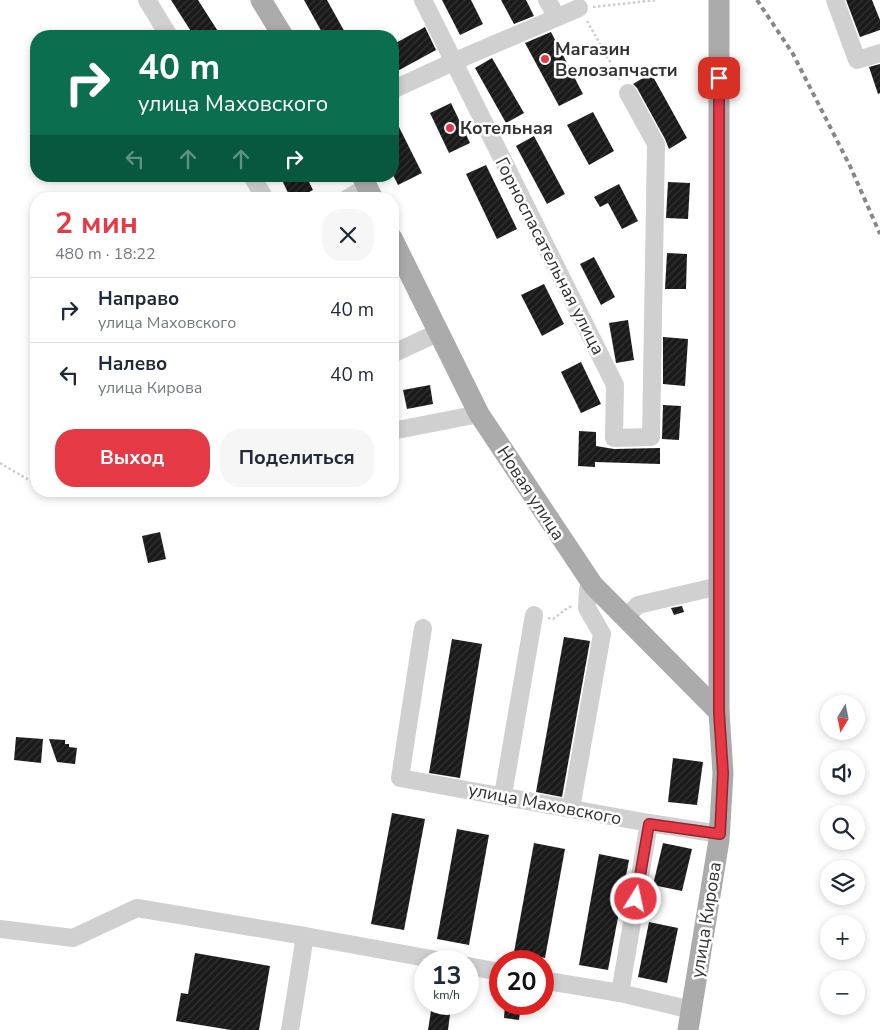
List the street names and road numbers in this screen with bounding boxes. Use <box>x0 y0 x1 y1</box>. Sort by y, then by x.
street label: Горноспасательная улица <box>490 153 610 359</box>
street label: Новая улица <box>492 441 570 545</box>
street label: улица Маховского <box>466 777 624 831</box>
street label: улица Кирова <box>685 860 727 980</box>

